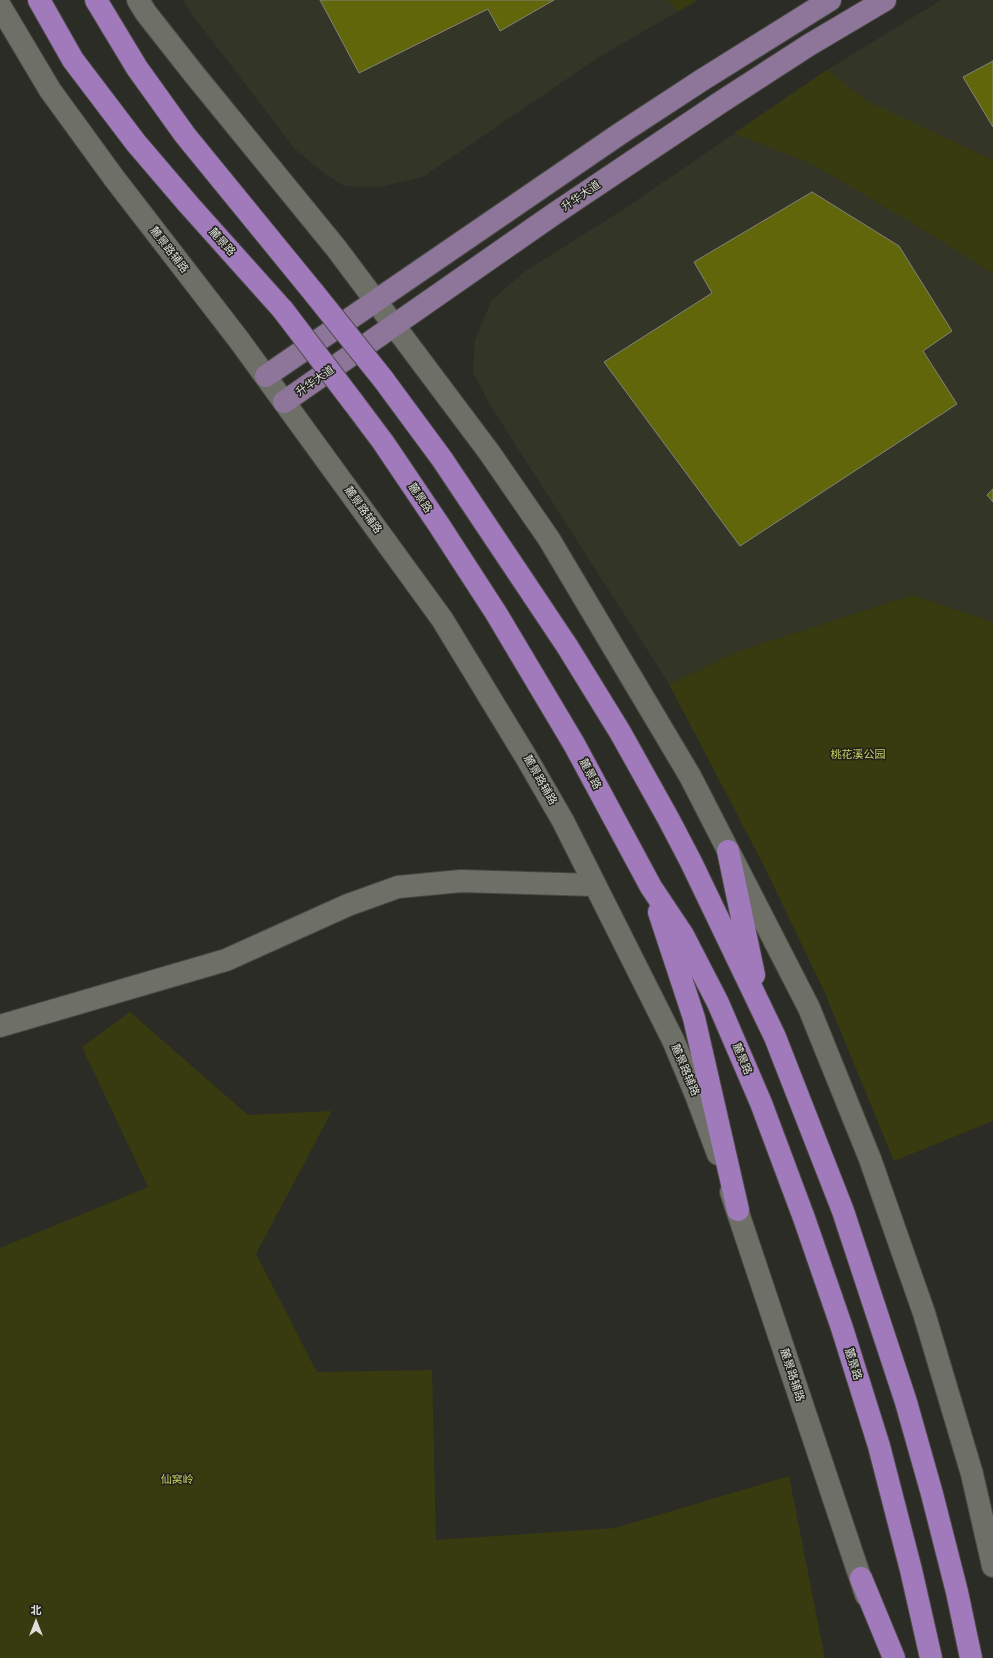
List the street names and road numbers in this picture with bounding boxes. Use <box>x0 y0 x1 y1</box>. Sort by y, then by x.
street label: 升华大道 <box>559 178 603 214</box>
street label: 麓景路辅路 <box>147 224 191 276</box>
street label: 麓景路 <box>206 225 238 259</box>
street label: 升华大道 <box>293 363 337 399</box>
street label: 麓景路 <box>405 481 435 515</box>
street label: 麓景路辅路 <box>341 484 385 536</box>
street label: 麓景路辅路 <box>521 753 559 807</box>
street label: 麓景路 <box>576 756 604 792</box>
street label: 麓景路 <box>729 1041 755 1077</box>
street label: 麓景路辅路 <box>668 1042 702 1098</box>
street label: 麓景路 <box>842 1346 864 1382</box>
street label: 麓景路辅路 <box>777 1347 807 1403</box>

